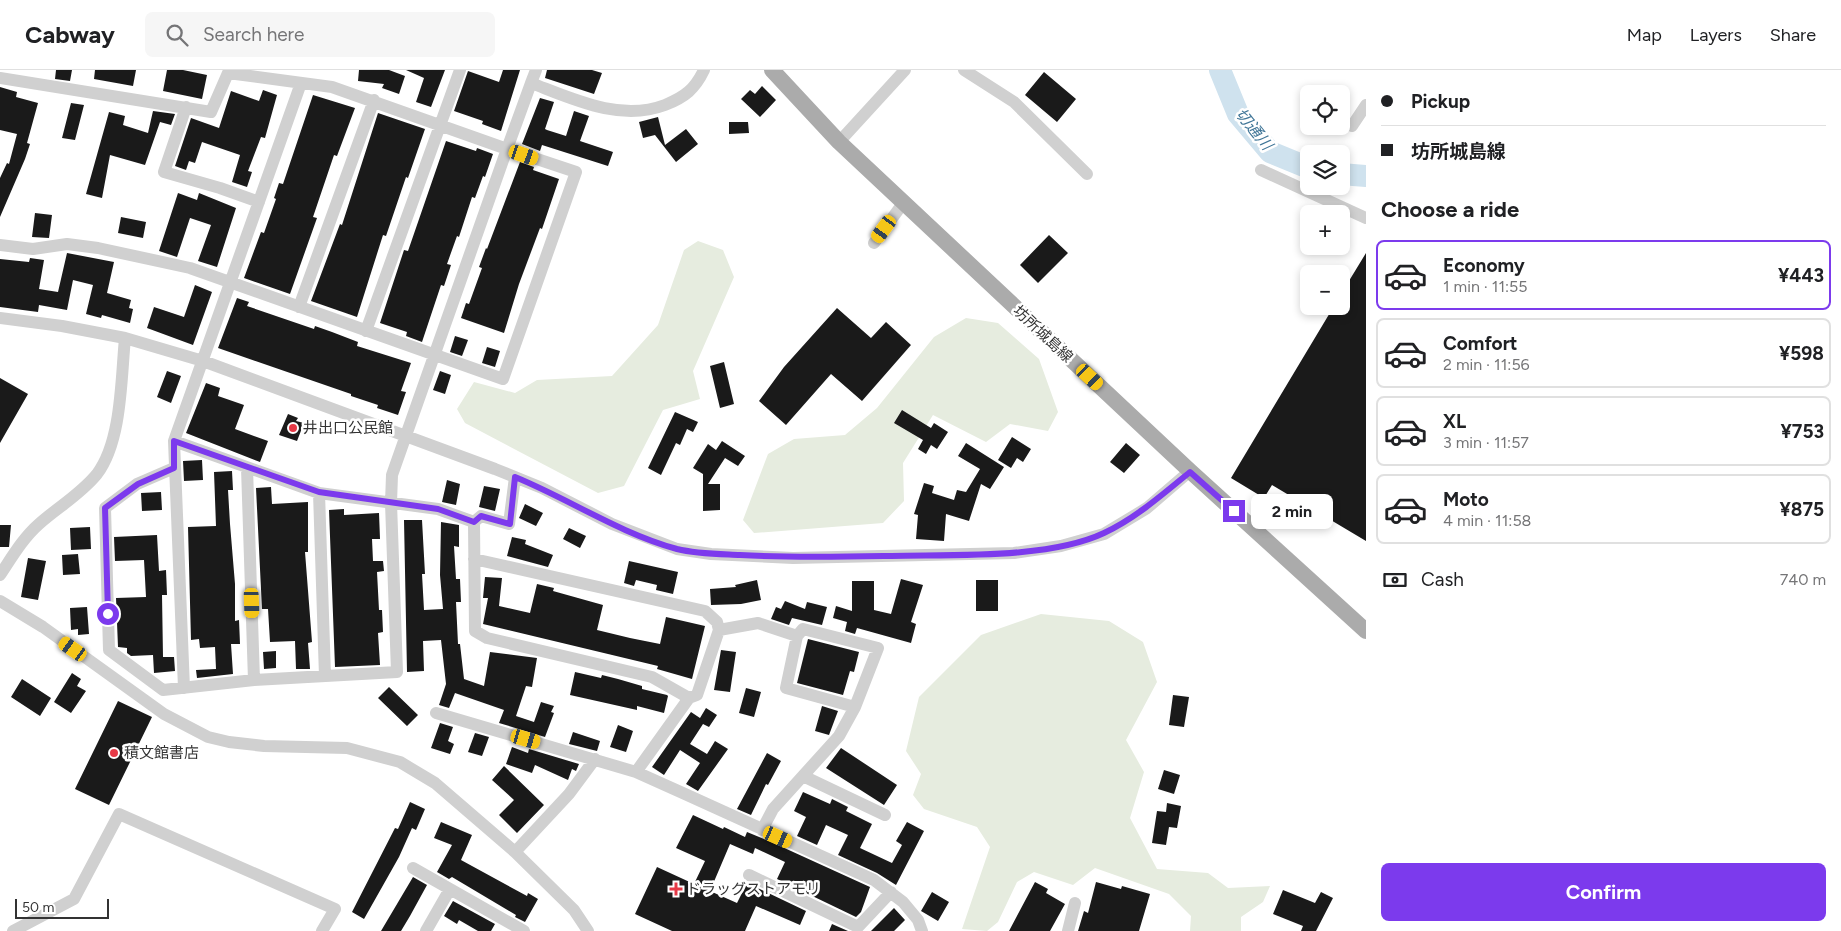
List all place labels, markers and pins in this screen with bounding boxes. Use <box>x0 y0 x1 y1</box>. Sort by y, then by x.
place label: 井出口公民館 <box>303 419 393 437</box>
marker: 井出口公民館 <box>287 422 299 434</box>
place label: 積文館書店 <box>124 744 199 762</box>
marker: 積文館書店 <box>108 747 120 759</box>
place label: ドラッグストアモリ <box>686 880 821 898</box>
marker: ドラッグストアモリ <box>670 883 682 895</box>

